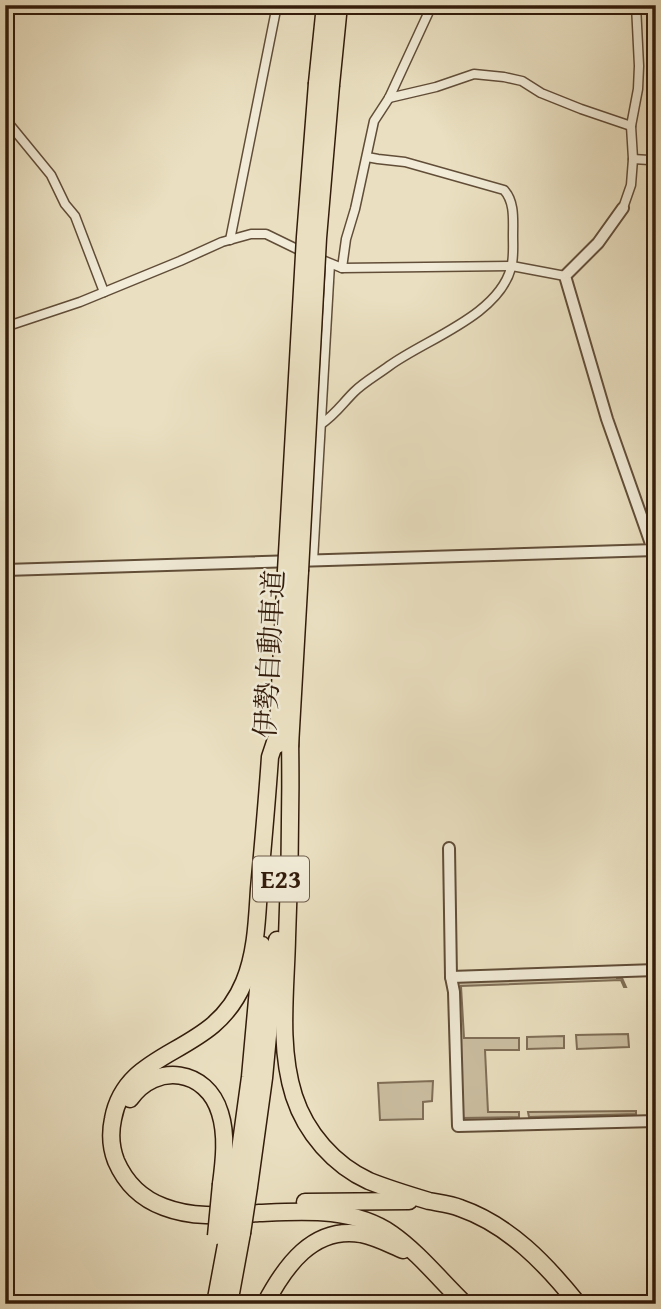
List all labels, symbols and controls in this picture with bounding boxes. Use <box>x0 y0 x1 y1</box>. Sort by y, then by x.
street label: 伊勢自動車道 <box>244 569 293 739</box>
road number: E23 <box>253 856 309 902</box>

